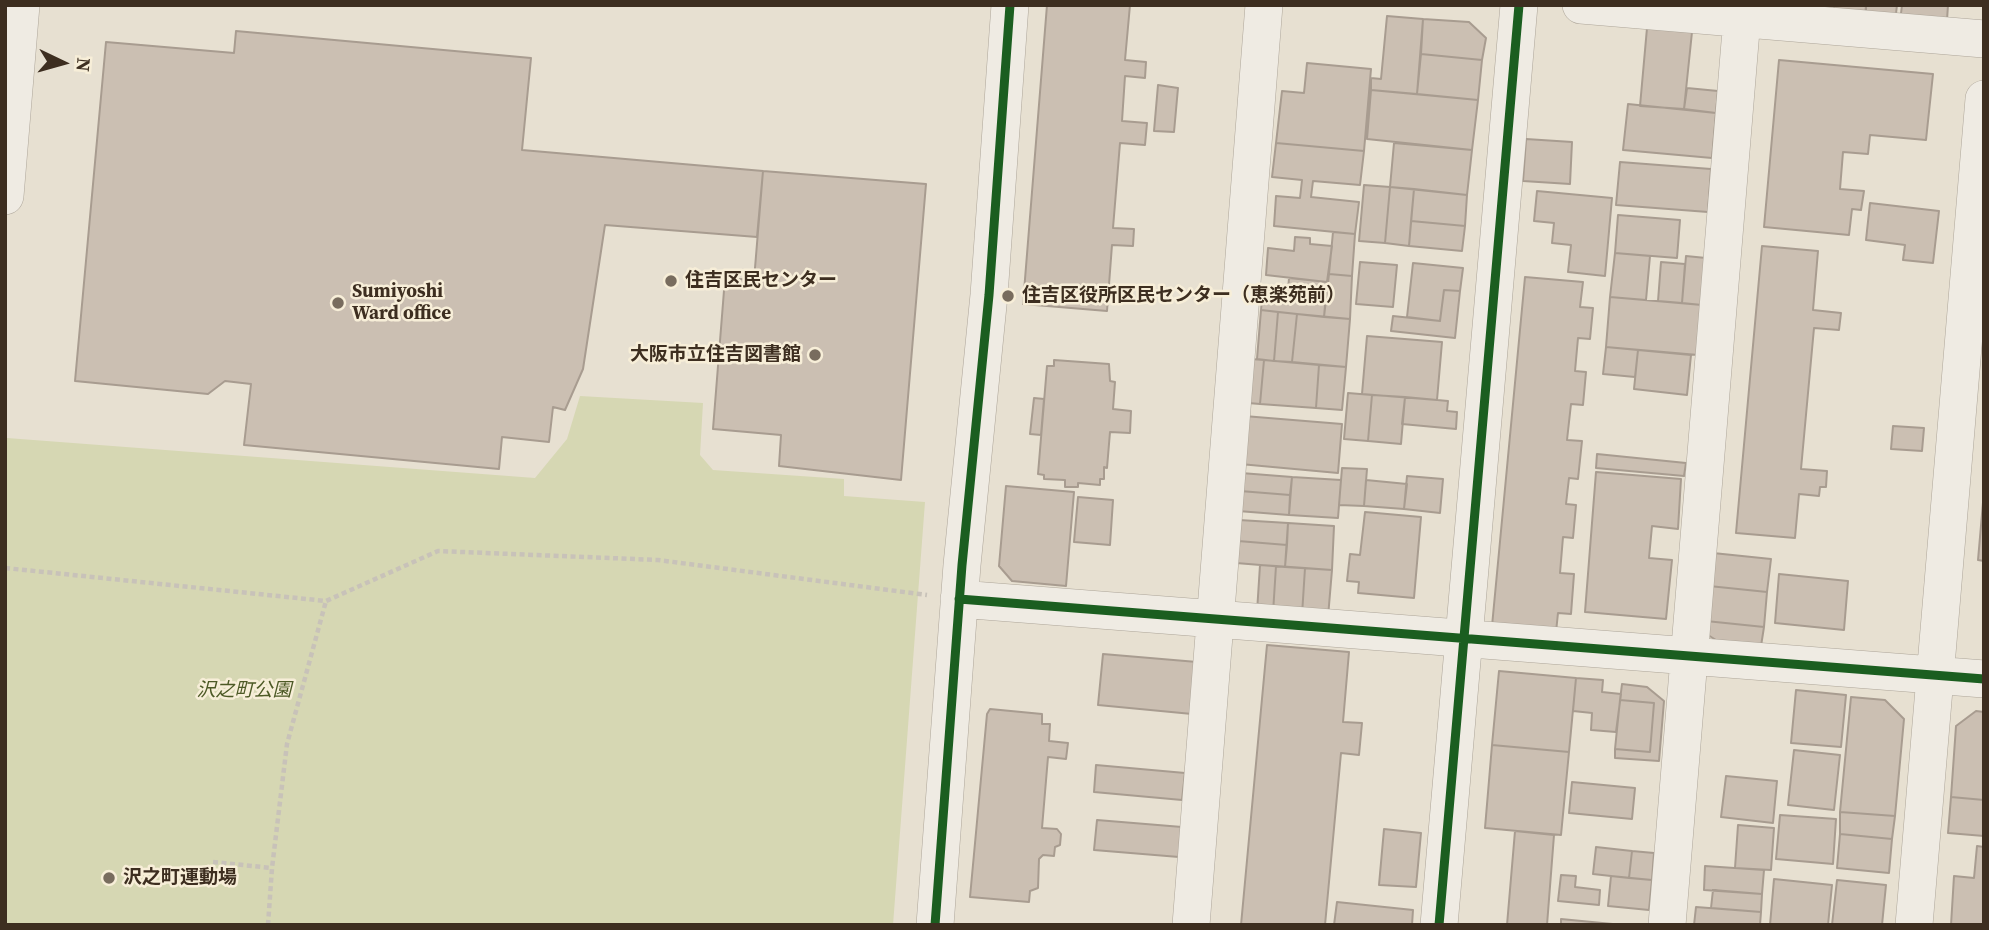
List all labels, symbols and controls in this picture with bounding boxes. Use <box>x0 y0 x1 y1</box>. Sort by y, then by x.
north arrow <box>28 28 98 98</box>
text: N <box>70 57 97 73</box>
place label: 住吉区民センター <box>685 270 837 292</box>
marker: 住吉区民センター <box>663 273 679 289</box>
place label: Sumiyoshi Ward office <box>352 281 451 325</box>
place label: 住吉区役所区民センター（恵楽苑前） <box>1022 285 1345 307</box>
marker: 住吉区役所区民センター（恵楽苑前） <box>1000 288 1016 304</box>
marker: Sumiyoshi Ward office <box>330 295 346 311</box>
place label: 大阪市立住吉図書館 <box>630 344 801 366</box>
marker: 大阪市立住吉図書館 <box>807 347 823 363</box>
park label: 沢之町公園 <box>197 680 291 702</box>
place label: 沢之町運動場 <box>123 867 237 889</box>
marker: 沢之町運動場 <box>101 870 117 886</box>

